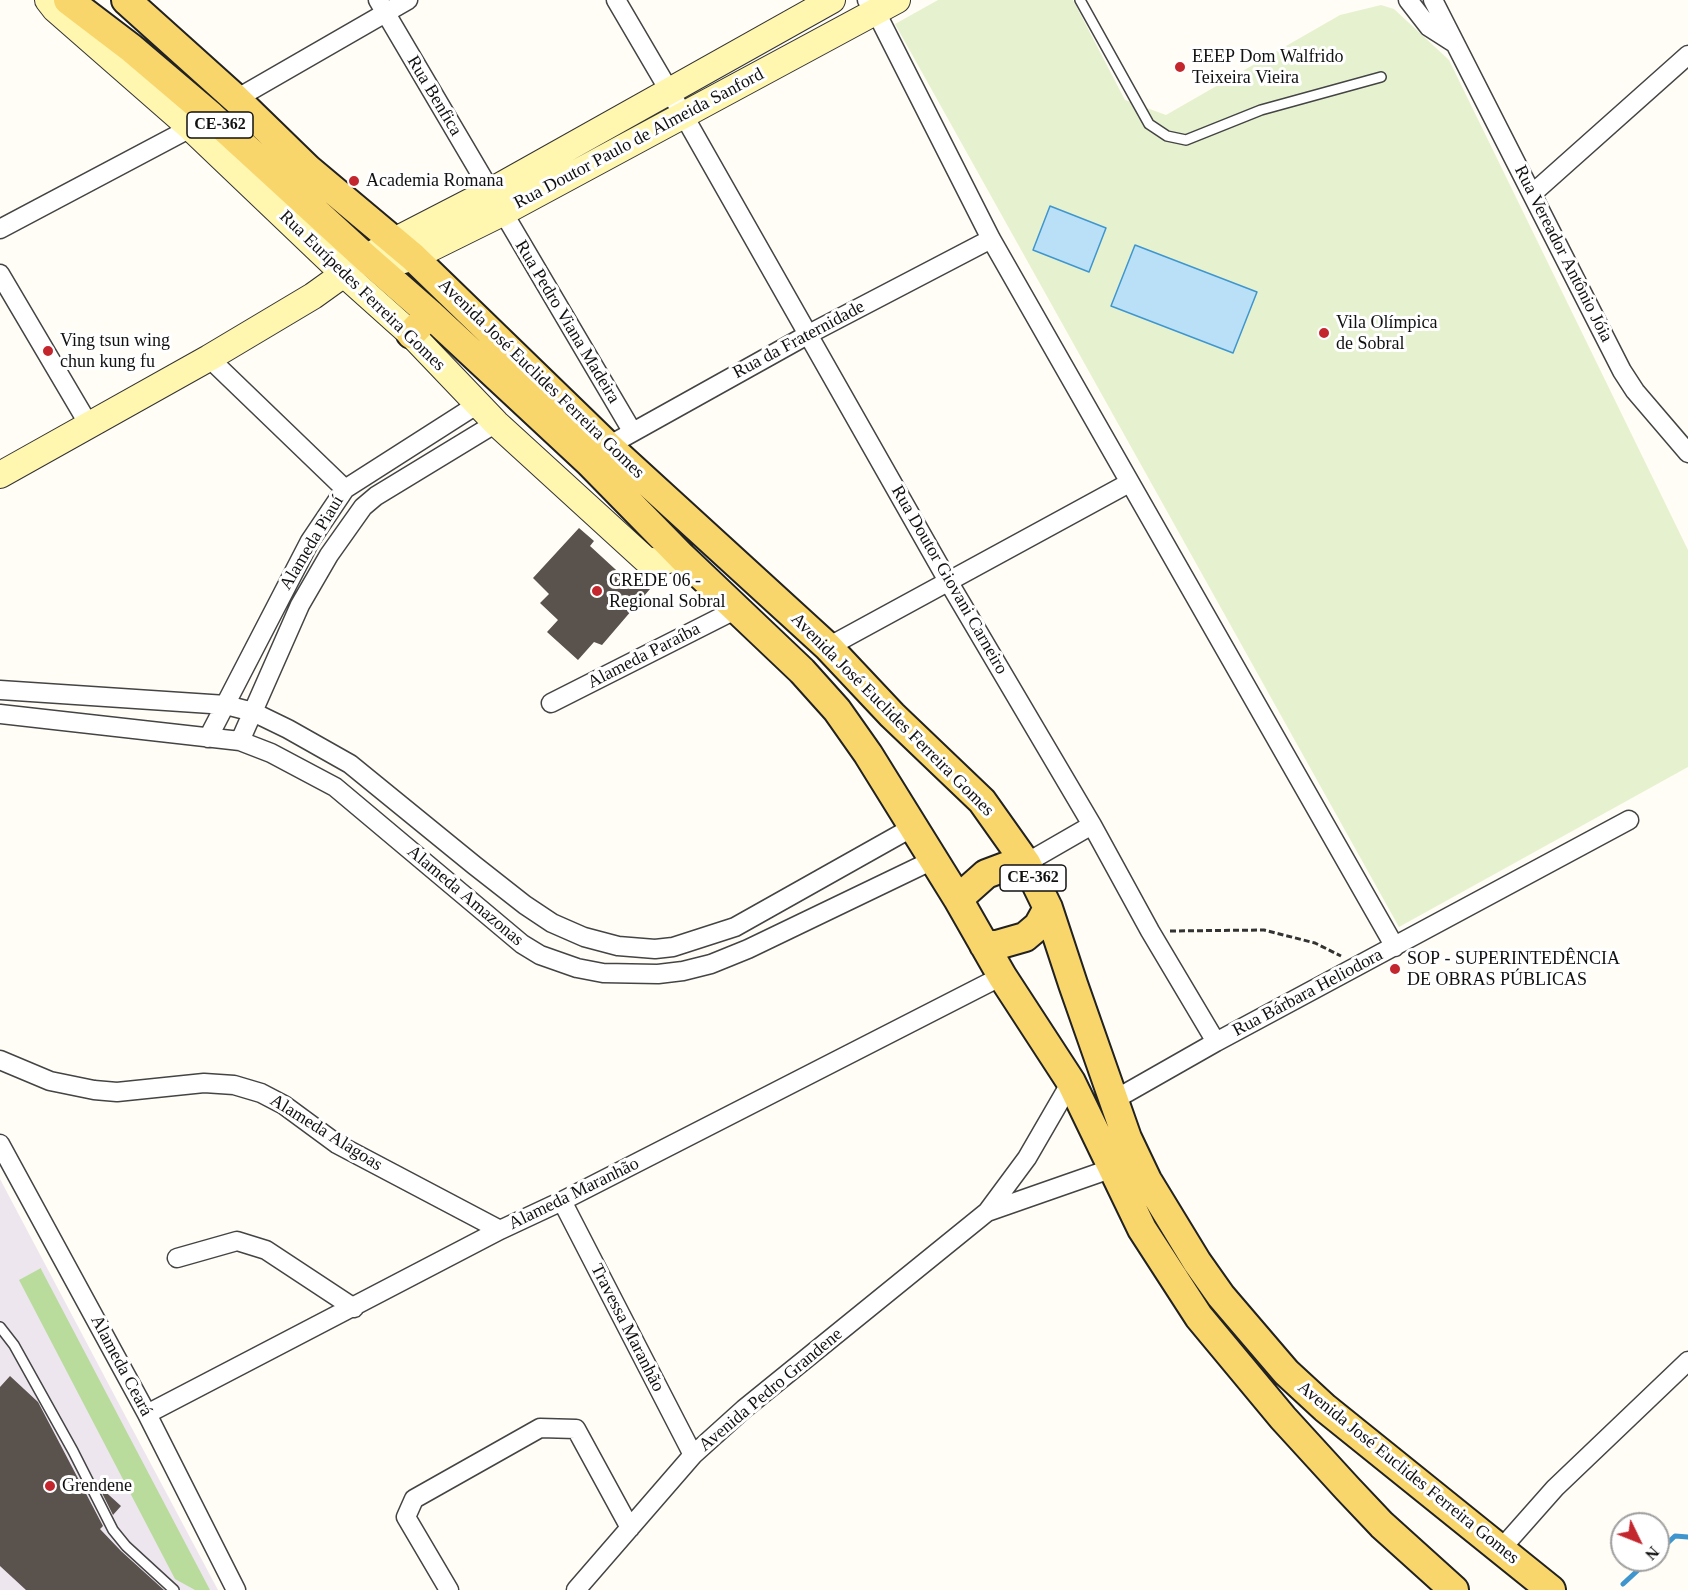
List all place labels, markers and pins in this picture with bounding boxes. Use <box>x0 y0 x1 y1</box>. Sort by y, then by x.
place label: EEEP Dom Walfrido Teixeira Vieira <box>1192 46 1344 88</box>
marker: EEEP Dom Walfrido Teixeira Vieira <box>1173 60 1187 74</box>
place label: Academia Romana <box>366 170 503 192</box>
marker: Academia Romana <box>347 174 361 188</box>
place label: Vila Olímpica de Sobral <box>1336 312 1437 354</box>
marker: Vila Olímpica de Sobral <box>1317 326 1331 340</box>
place label: Ving tsun wing chun kung fu <box>60 330 170 372</box>
marker: Ving tsun wing chun kung fu <box>41 344 55 358</box>
place label: CREDE 06 - Regional Sobral <box>609 570 725 612</box>
marker: CREDE 06 - Regional Sobral <box>590 584 604 598</box>
place label: SOP - SUPERINTEDÊNCIA DE OBRAS PÚBLICAS <box>1407 948 1620 990</box>
marker: SOP - SUPERINTEDÊNCIA DE OBRAS PÚBLICAS <box>1388 962 1402 976</box>
place label: Grendene <box>62 1475 132 1497</box>
marker: Grendene <box>43 1479 57 1493</box>

